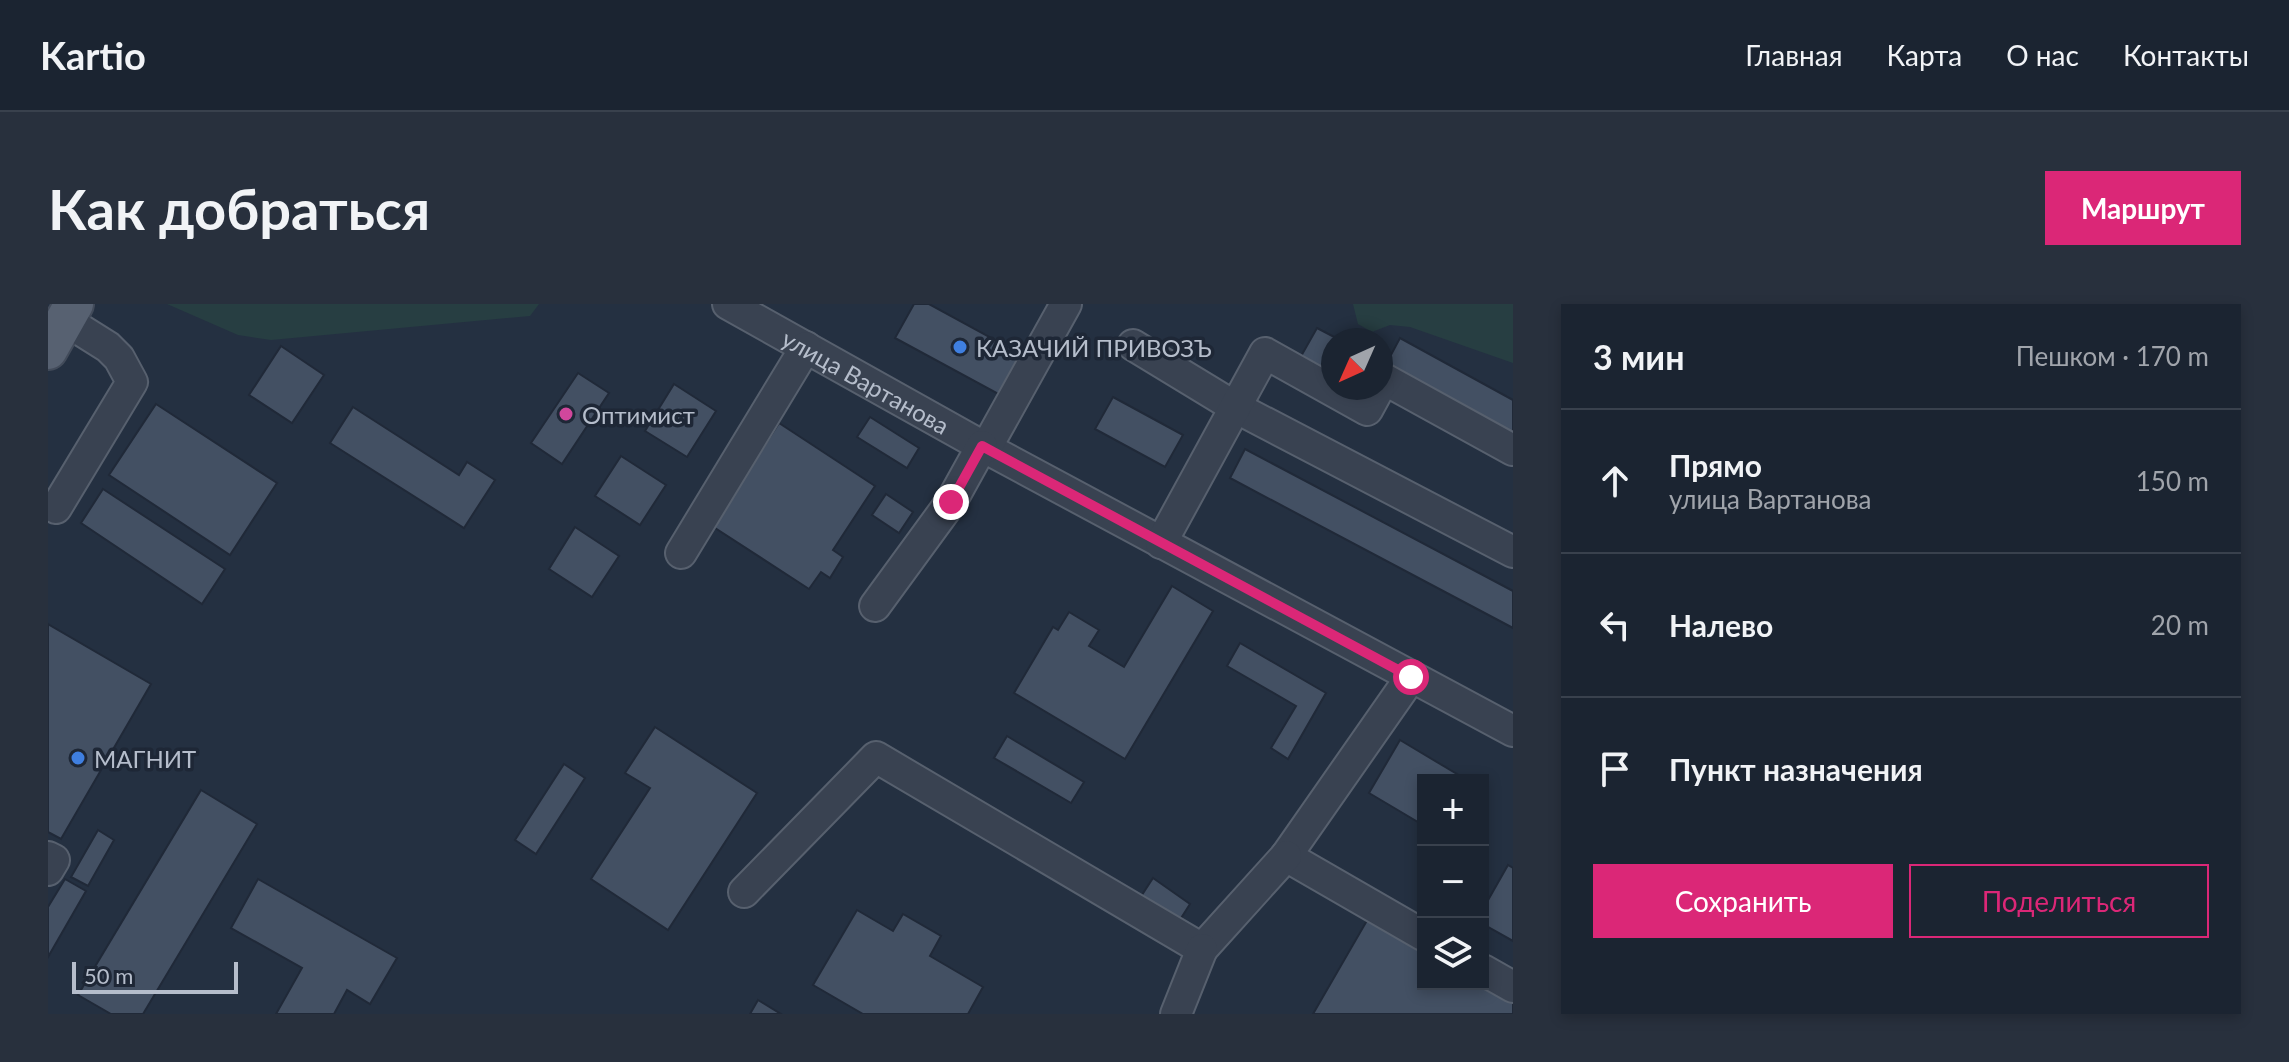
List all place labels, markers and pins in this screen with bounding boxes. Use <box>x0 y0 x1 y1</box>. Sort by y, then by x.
place label: КАЗАЧИЙ ПРИВОЗЪ <box>976 333 1212 362</box>
marker: КАЗАЧИЙ ПРИВОЗЪ <box>951 338 969 356</box>
place label: Оптимист <box>582 400 695 429</box>
marker: Оптимист <box>557 405 575 423</box>
place label: МАГНИТ <box>94 744 196 773</box>
marker: МАГНИТ <box>69 749 87 767</box>

